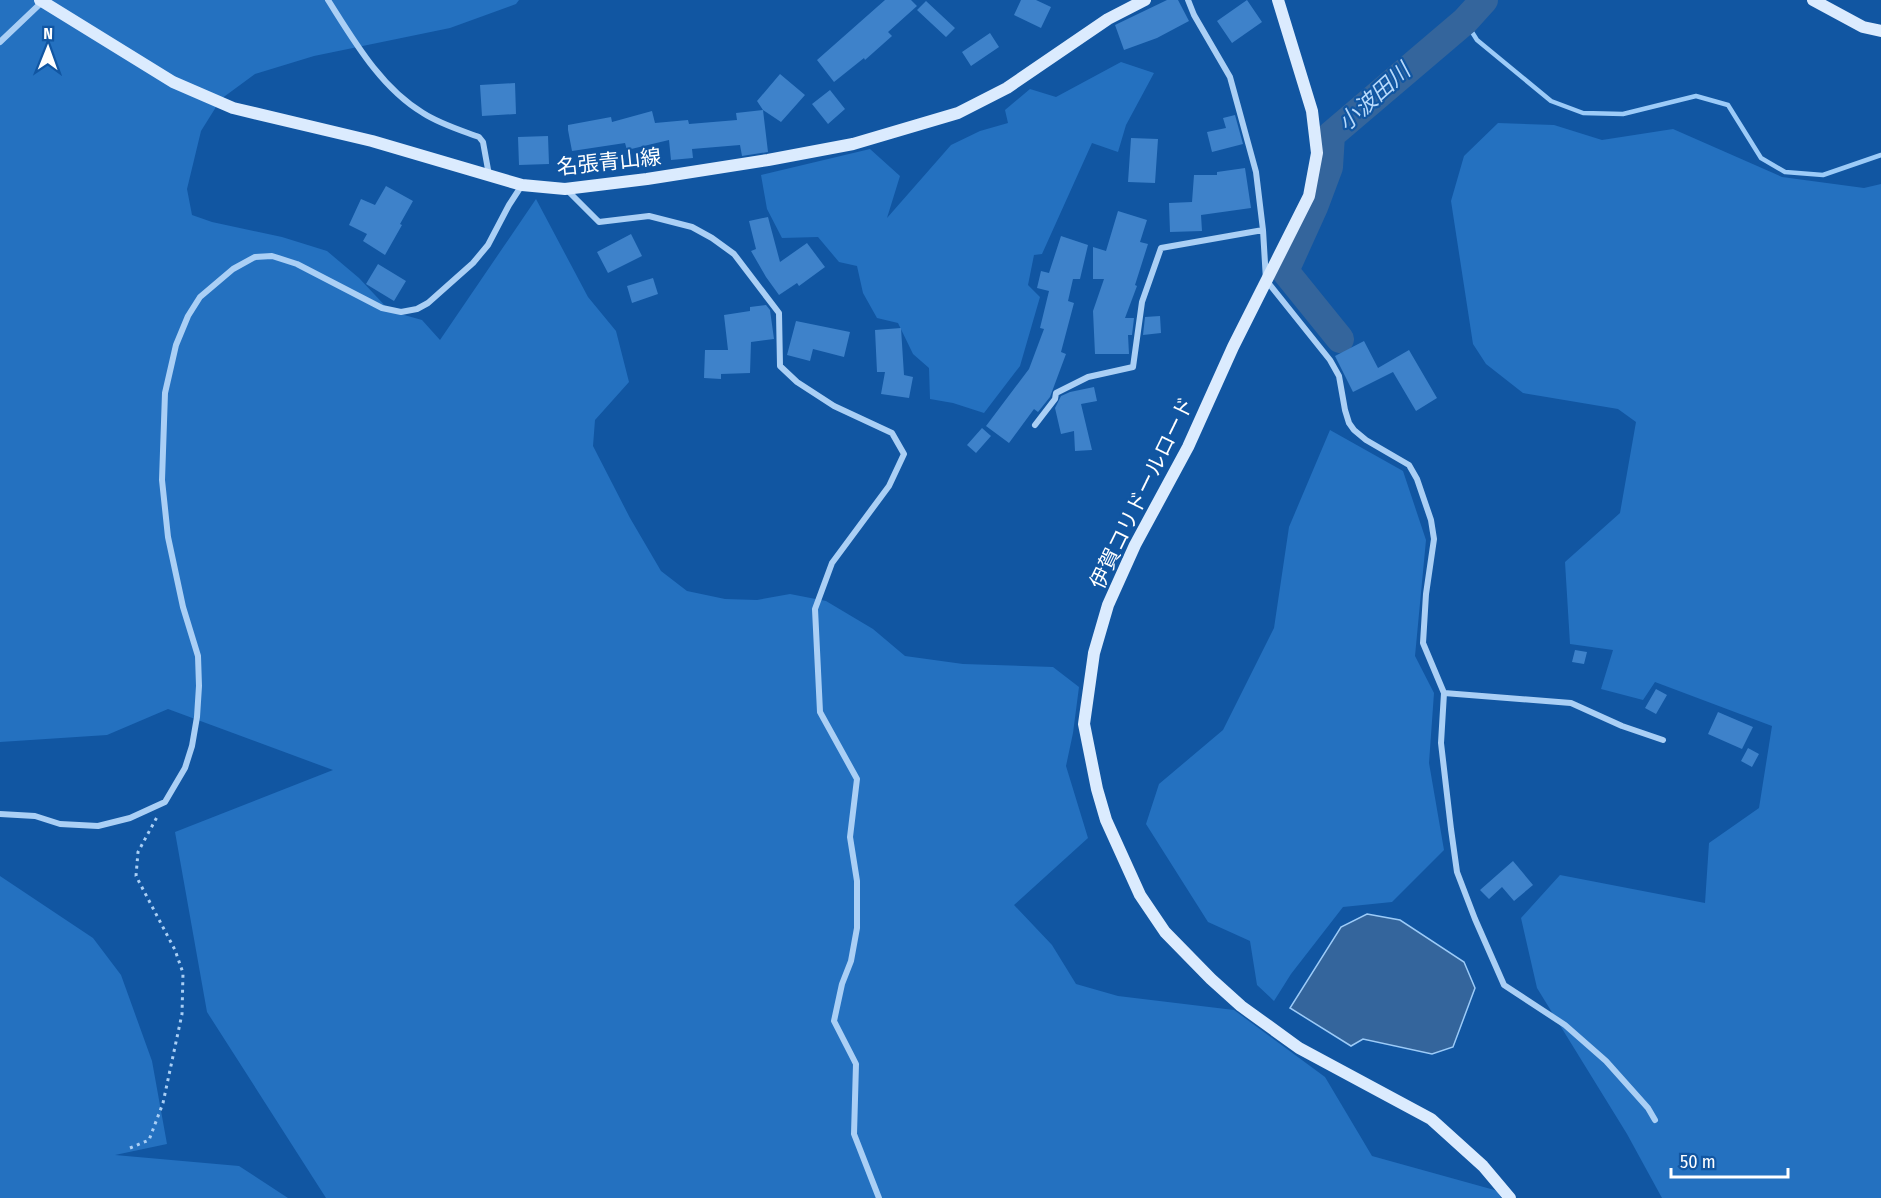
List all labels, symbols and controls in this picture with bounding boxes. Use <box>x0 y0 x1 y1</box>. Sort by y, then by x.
north arrow <box>18 18 78 78</box>
text: N <box>43 24 53 43</box>
water label: 小波田川 <box>1332 56 1417 136</box>
street label: 名張青山線 <box>555 144 663 180</box>
street label: 伊賀コリドールロード <box>1084 393 1200 593</box>
scale bar <box>1671 1141 1788 1179</box>
text: 50 m <box>1680 1151 1716 1173</box>

